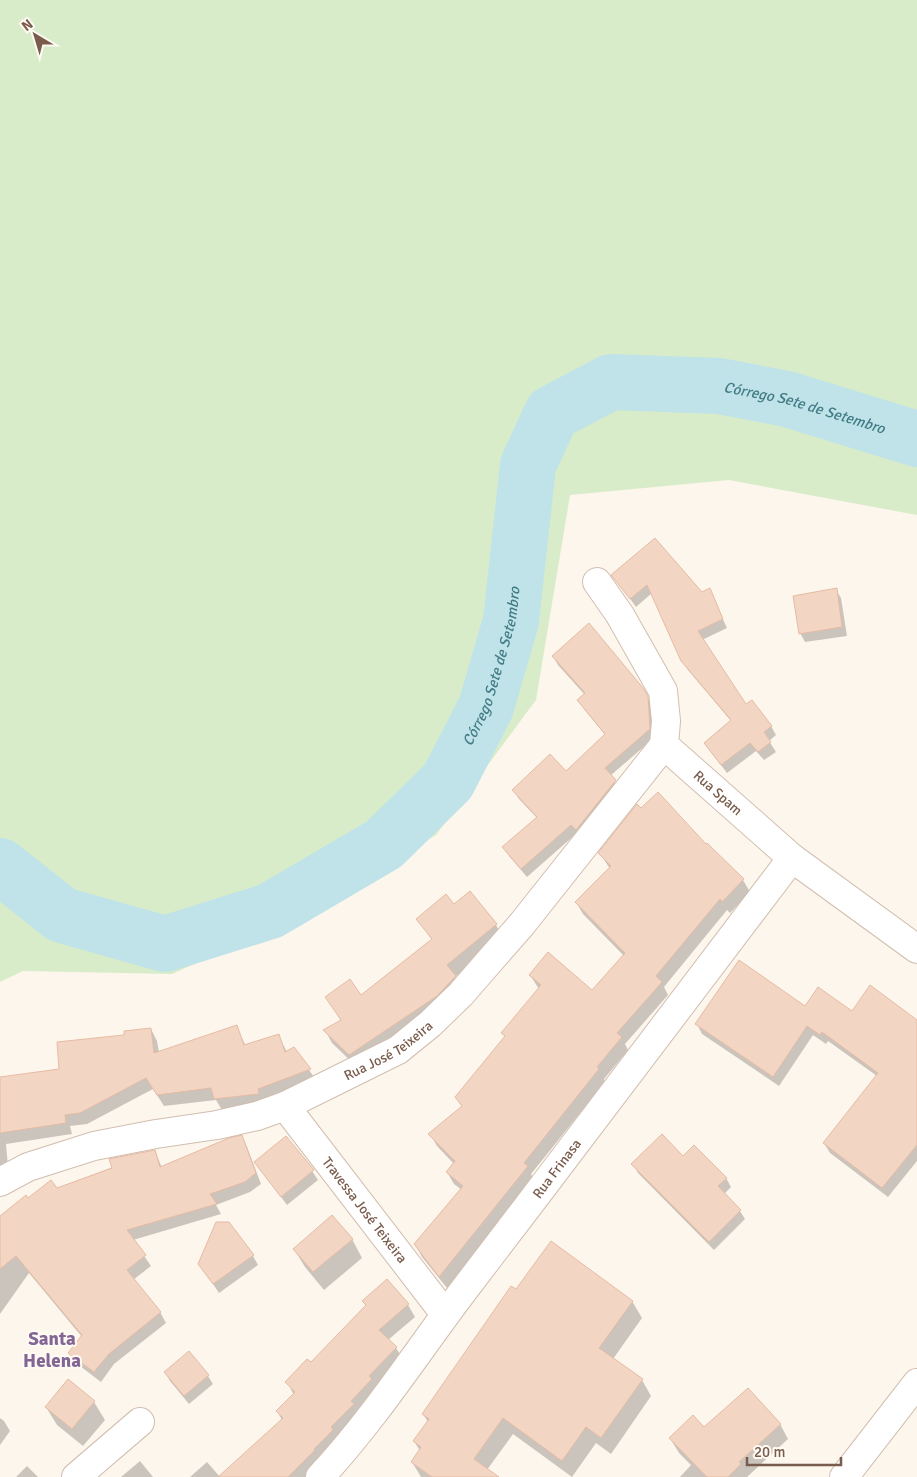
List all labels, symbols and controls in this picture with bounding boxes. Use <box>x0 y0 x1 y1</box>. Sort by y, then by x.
north arrow <box>10 10 60 60</box>
text: N <box>18 15 36 35</box>
water label: Córrego Sete de Setembro <box>722 378 888 438</box>
water label: Córrego Sete de Setembro <box>459 585 524 749</box>
street label: Rua Spam <box>690 767 746 819</box>
street label: Rua José Teixeira <box>341 1017 436 1084</box>
street label: Rua Frinasa <box>529 1136 585 1202</box>
street label: Travessa José Teixeira <box>318 1154 411 1267</box>
district label: Santa Helena <box>23 1327 81 1373</box>
scale bar <box>747 1434 841 1466</box>
text: 20 m <box>754 1443 785 1461</box>

